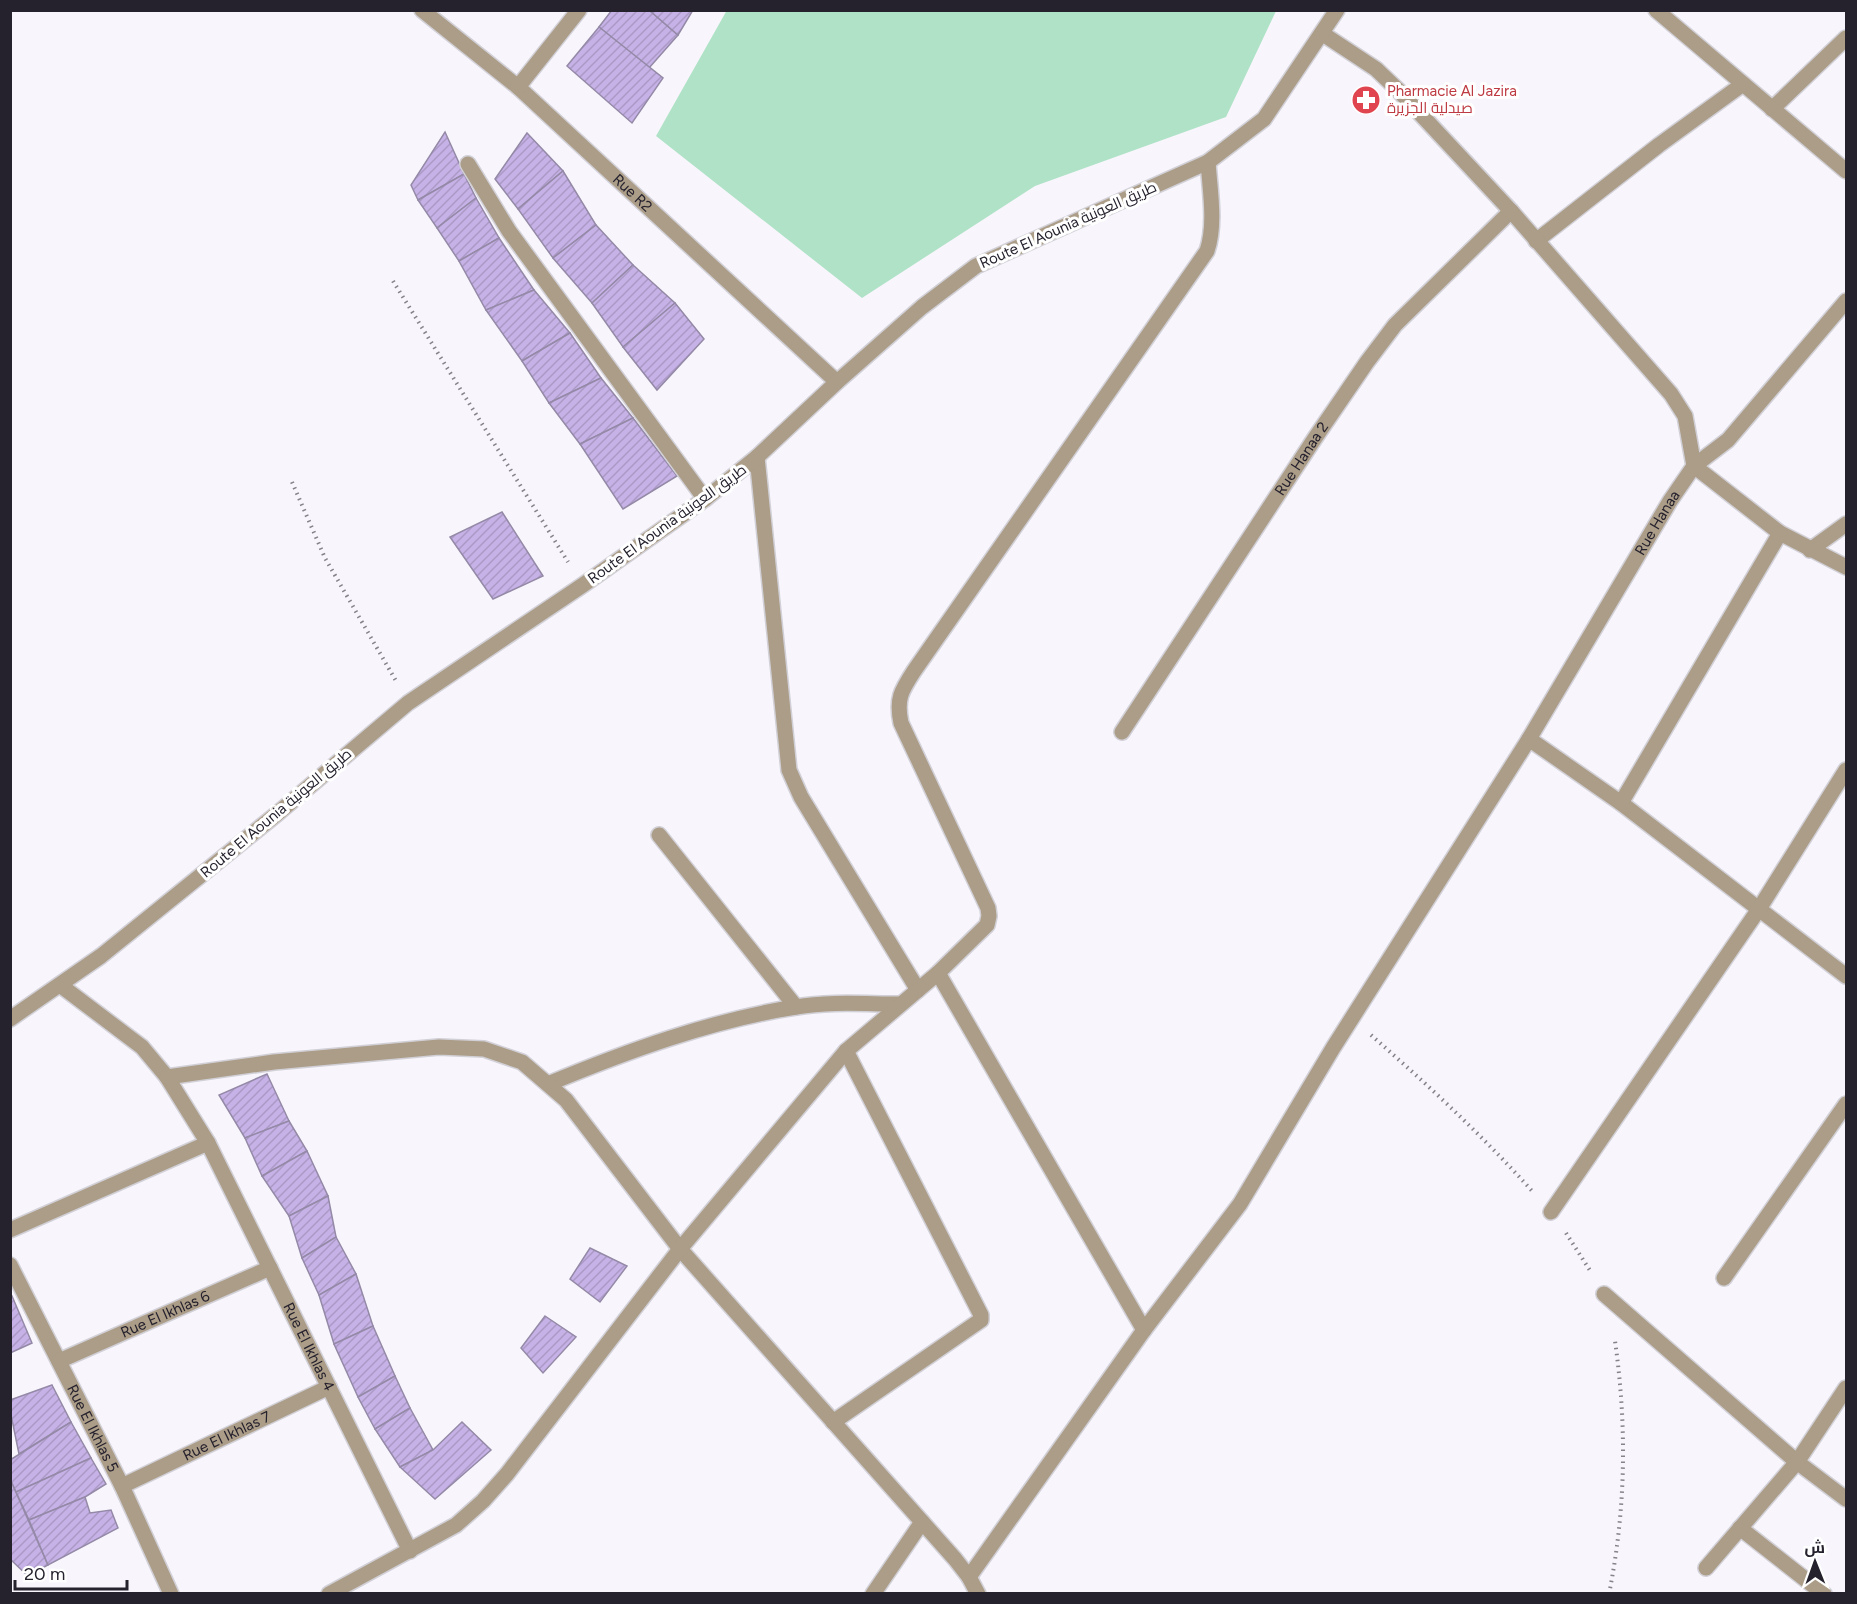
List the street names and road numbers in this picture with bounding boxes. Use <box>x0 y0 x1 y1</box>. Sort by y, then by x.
street label: Rue R2 <box>609 170 656 216</box>
street label: Route El Aounia طريق العونية <box>977 178 1160 273</box>
street label: Rue Hanaa 2 <box>1271 418 1332 499</box>
street label: Route El Aounia طريق العونية <box>584 460 750 588</box>
street label: Rue Hanaa <box>1631 487 1684 558</box>
street label: Route El Aounia طريق العونية <box>197 745 356 882</box>
street label: Rue El Ikhlas 6 <box>118 1287 213 1342</box>
street label: Rue El Ikhlas 4 <box>279 1300 338 1394</box>
street label: Rue El Ikhlas 5 <box>63 1381 122 1475</box>
street label: Rue El Ikhlas 7 <box>180 1407 273 1465</box>

